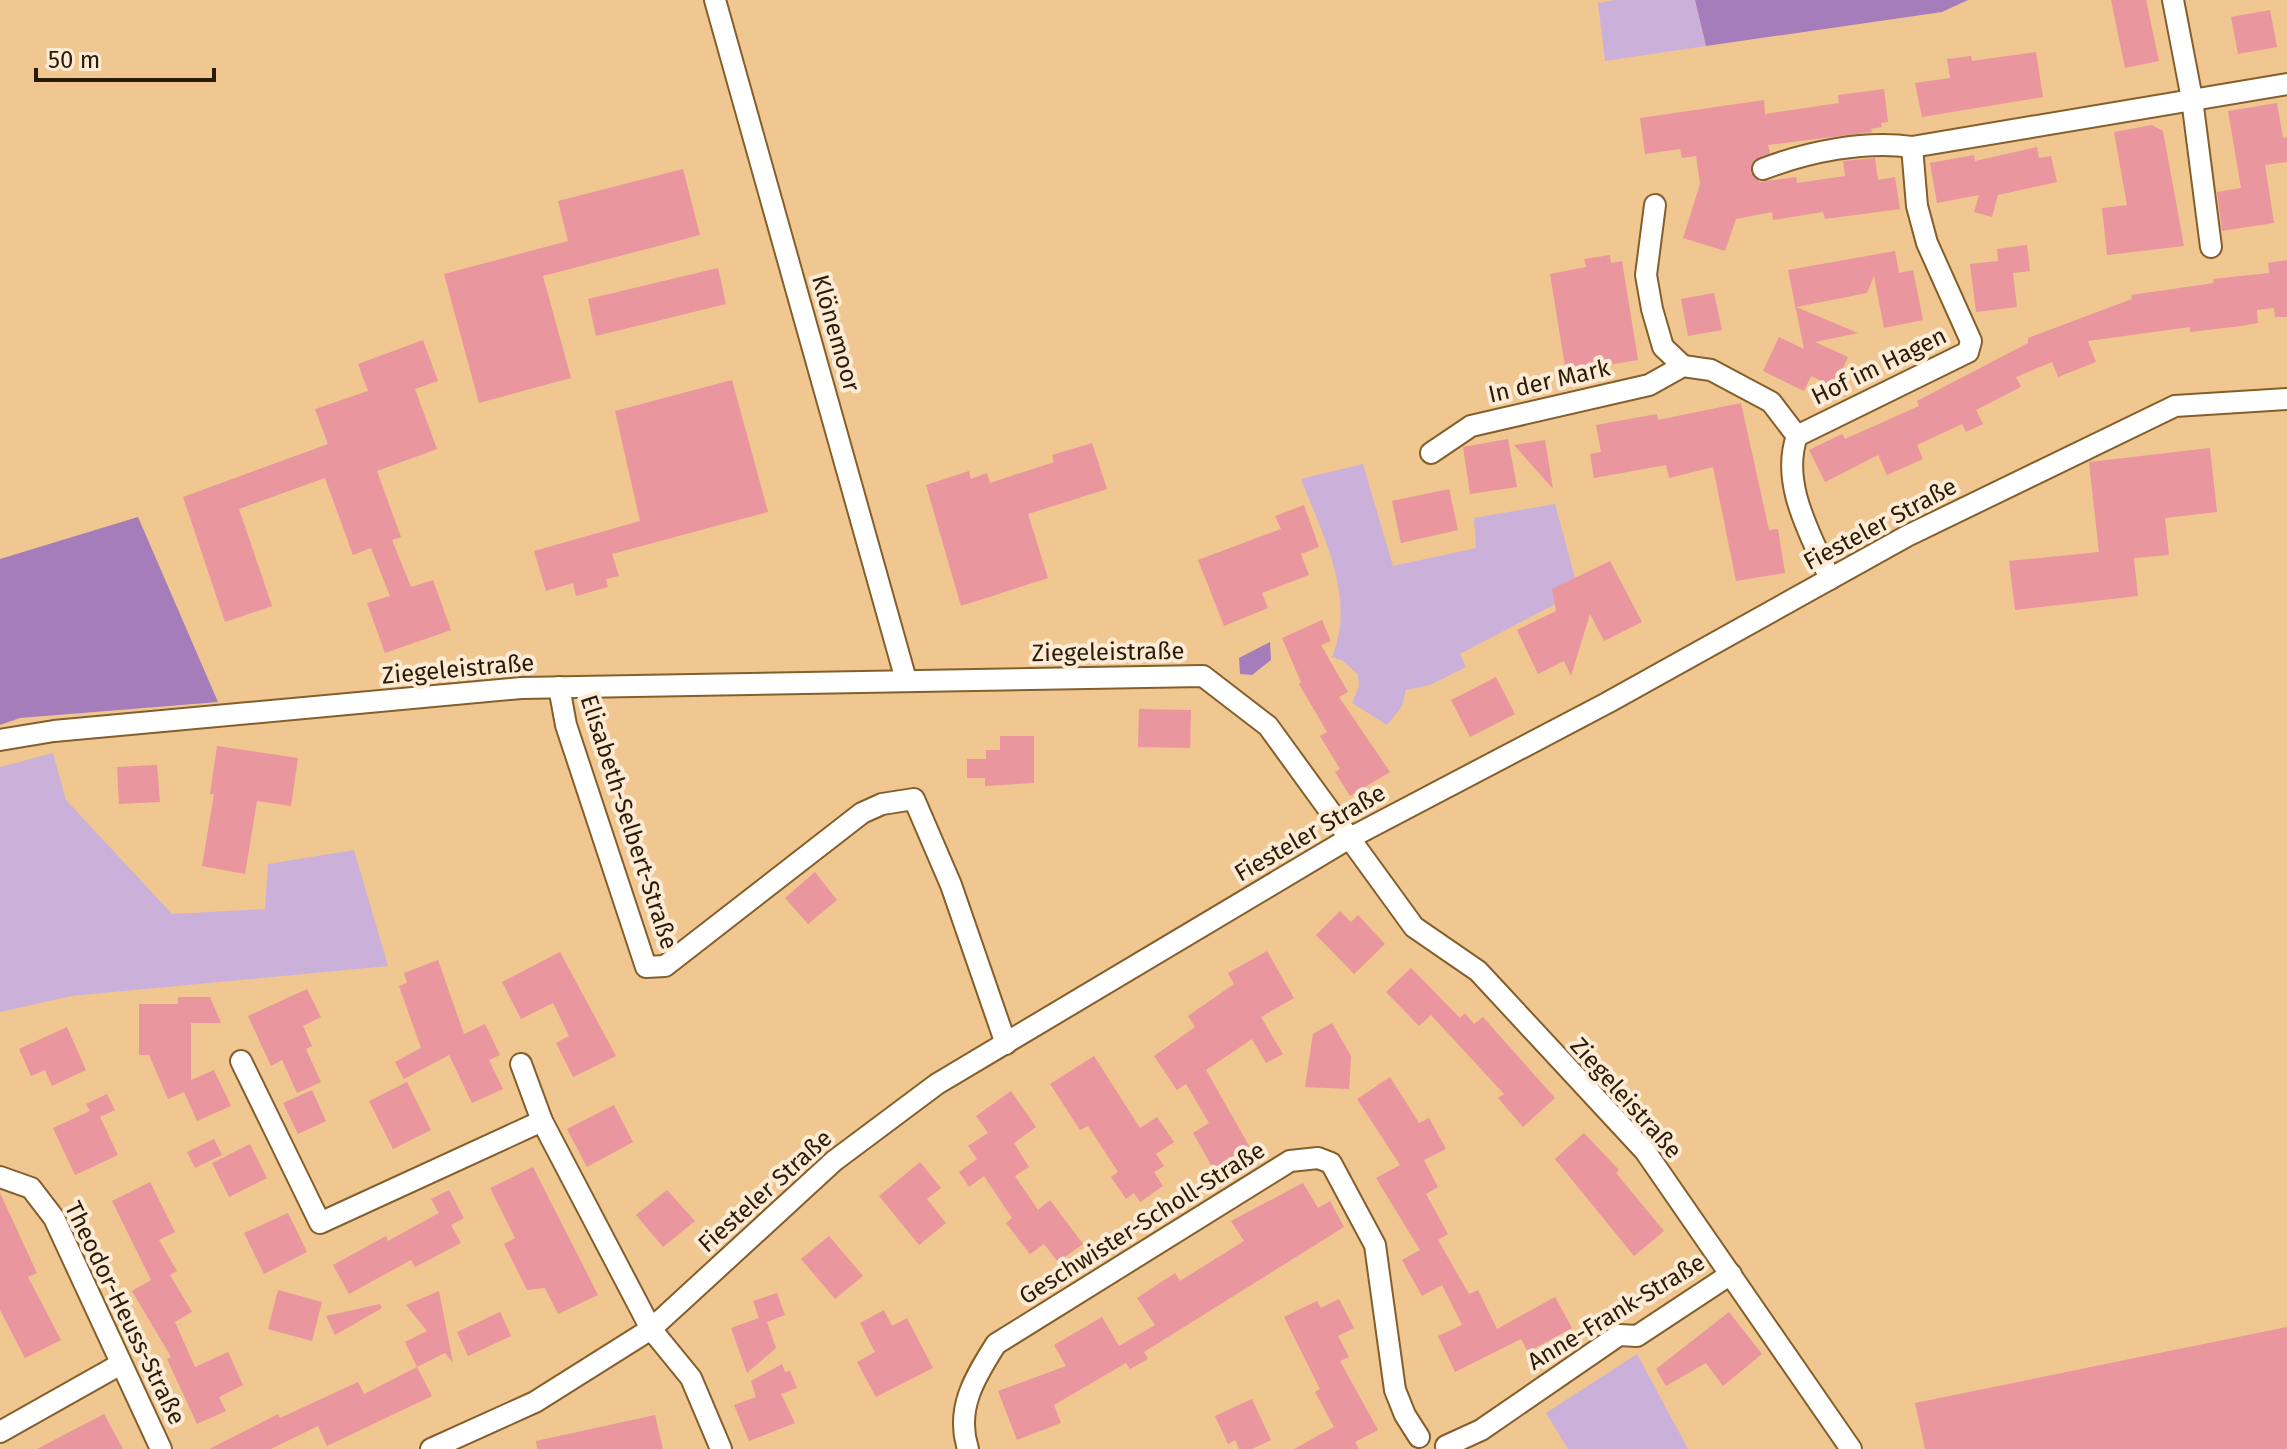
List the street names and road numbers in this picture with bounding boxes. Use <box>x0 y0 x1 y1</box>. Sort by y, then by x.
street label: Klönemoor <box>806 271 866 395</box>
street label: Hof im Hagen <box>1807 321 1951 411</box>
street label: In der Mark <box>1486 353 1613 409</box>
street label: Fiesteler Straße <box>1799 472 1961 576</box>
street label: Ziegeleistraße <box>1031 637 1185 667</box>
street label: Ziegeleistraße <box>381 648 535 690</box>
street label: Elisabeth-Selbert-Straße <box>575 691 683 953</box>
street label: Fiesteler Straße <box>1230 778 1390 888</box>
street label: Ziegeleistraße <box>1564 1032 1688 1164</box>
street label: Fiesteler Straße <box>693 1124 837 1258</box>
street label: Geschwister-Scholl-Straße <box>1014 1136 1270 1310</box>
street label: Theodor-Heuss-Straße <box>59 1197 191 1429</box>
street label: Anne-Frank-Straße <box>1522 1248 1710 1376</box>

